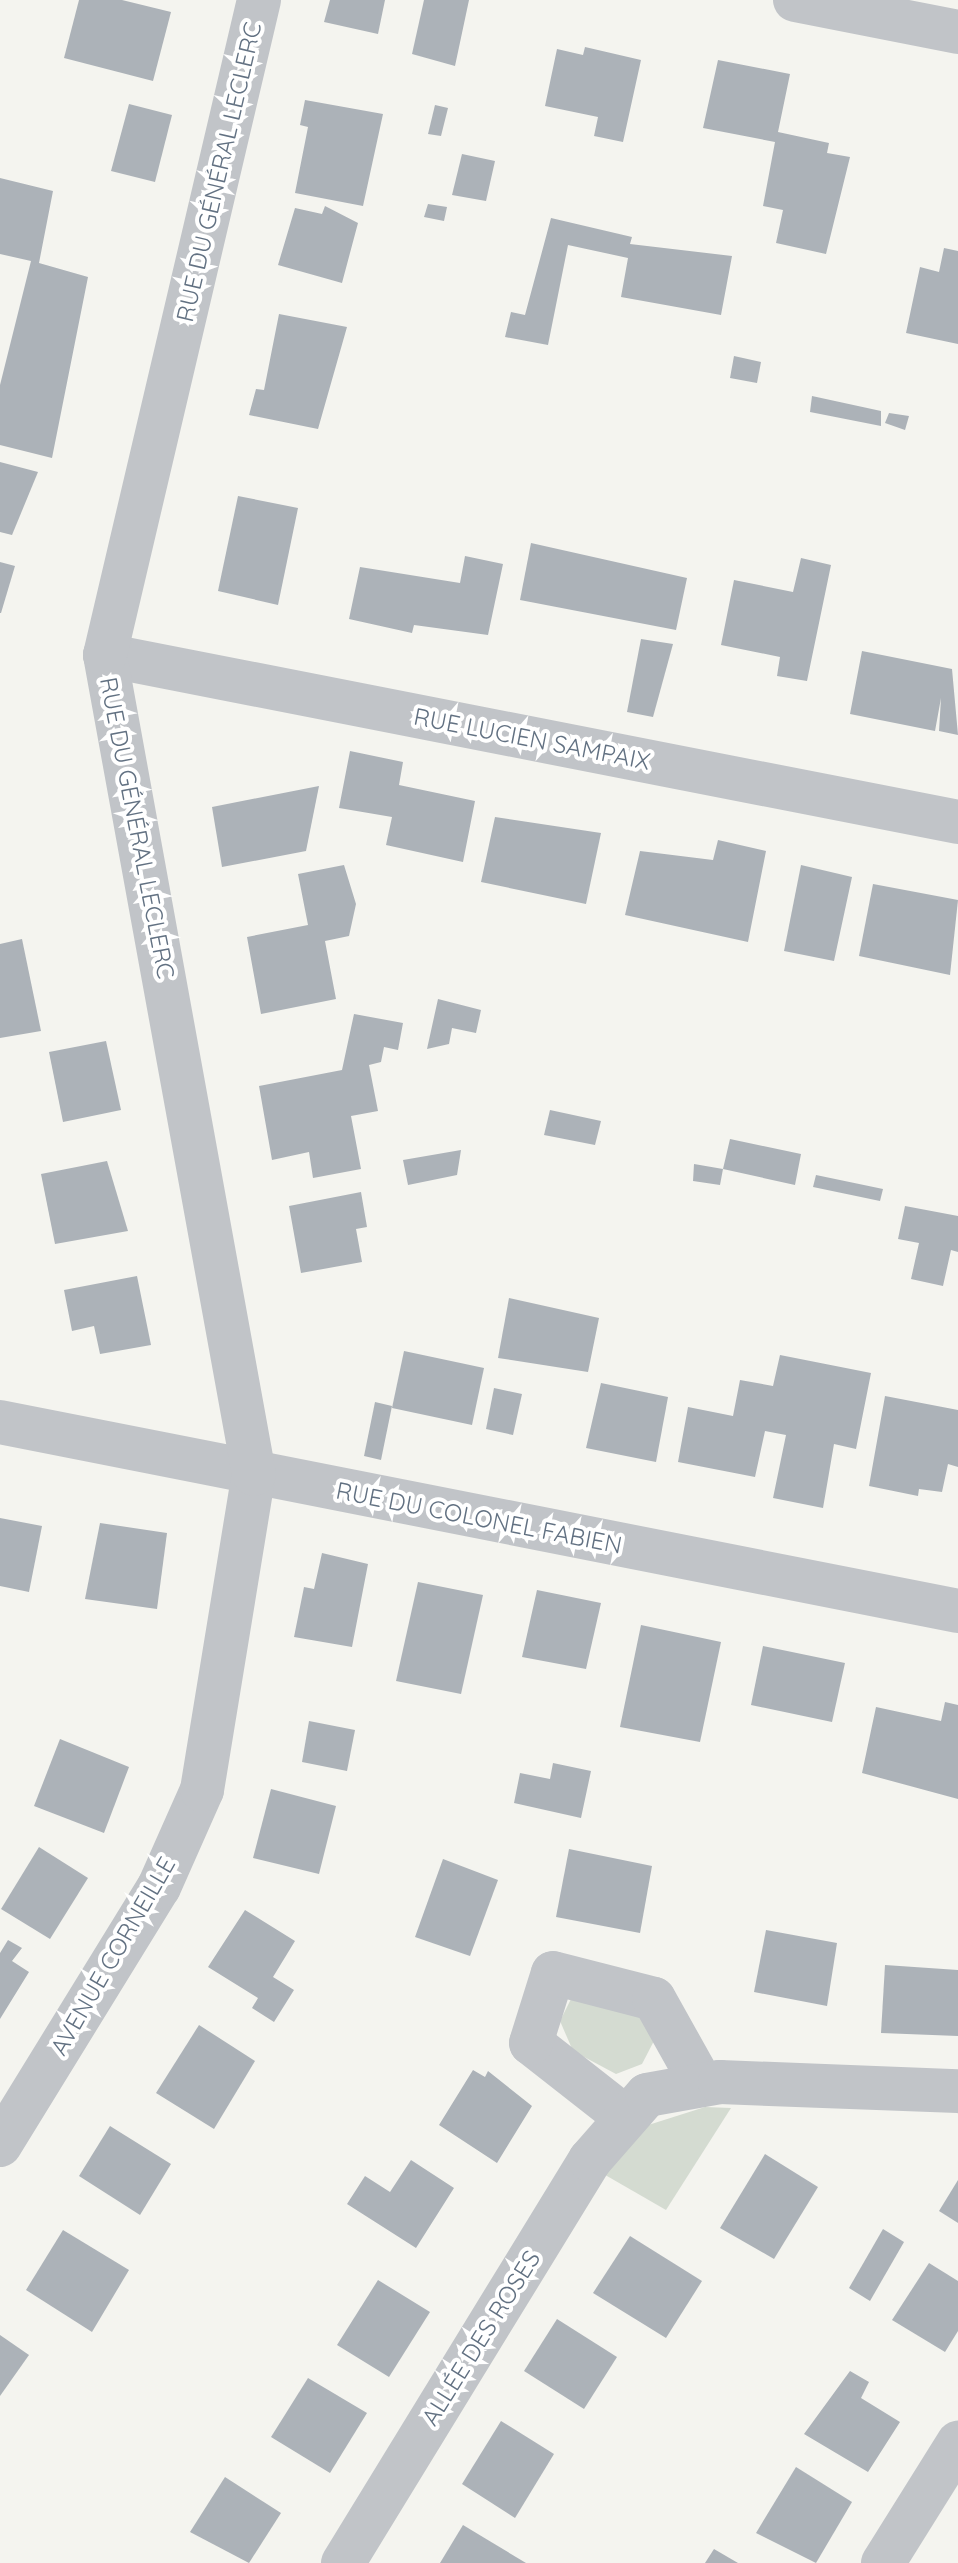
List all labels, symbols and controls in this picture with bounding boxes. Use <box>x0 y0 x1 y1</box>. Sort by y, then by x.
street label: RUE DU GÉNÉRAL LECLERC <box>170 19 268 325</box>
street label: RUE DU GÉNÉRAL LECLERC <box>94 675 180 981</box>
street label: RUE LUCIEN SAMPAIX <box>411 702 653 776</box>
street label: RUE DU COLONEL FABIEN <box>334 1476 624 1560</box>
street label: AVENUE CORNEILLE <box>45 1852 181 2060</box>
street label: ALLÉE DES ROSES <box>416 2245 546 2431</box>

